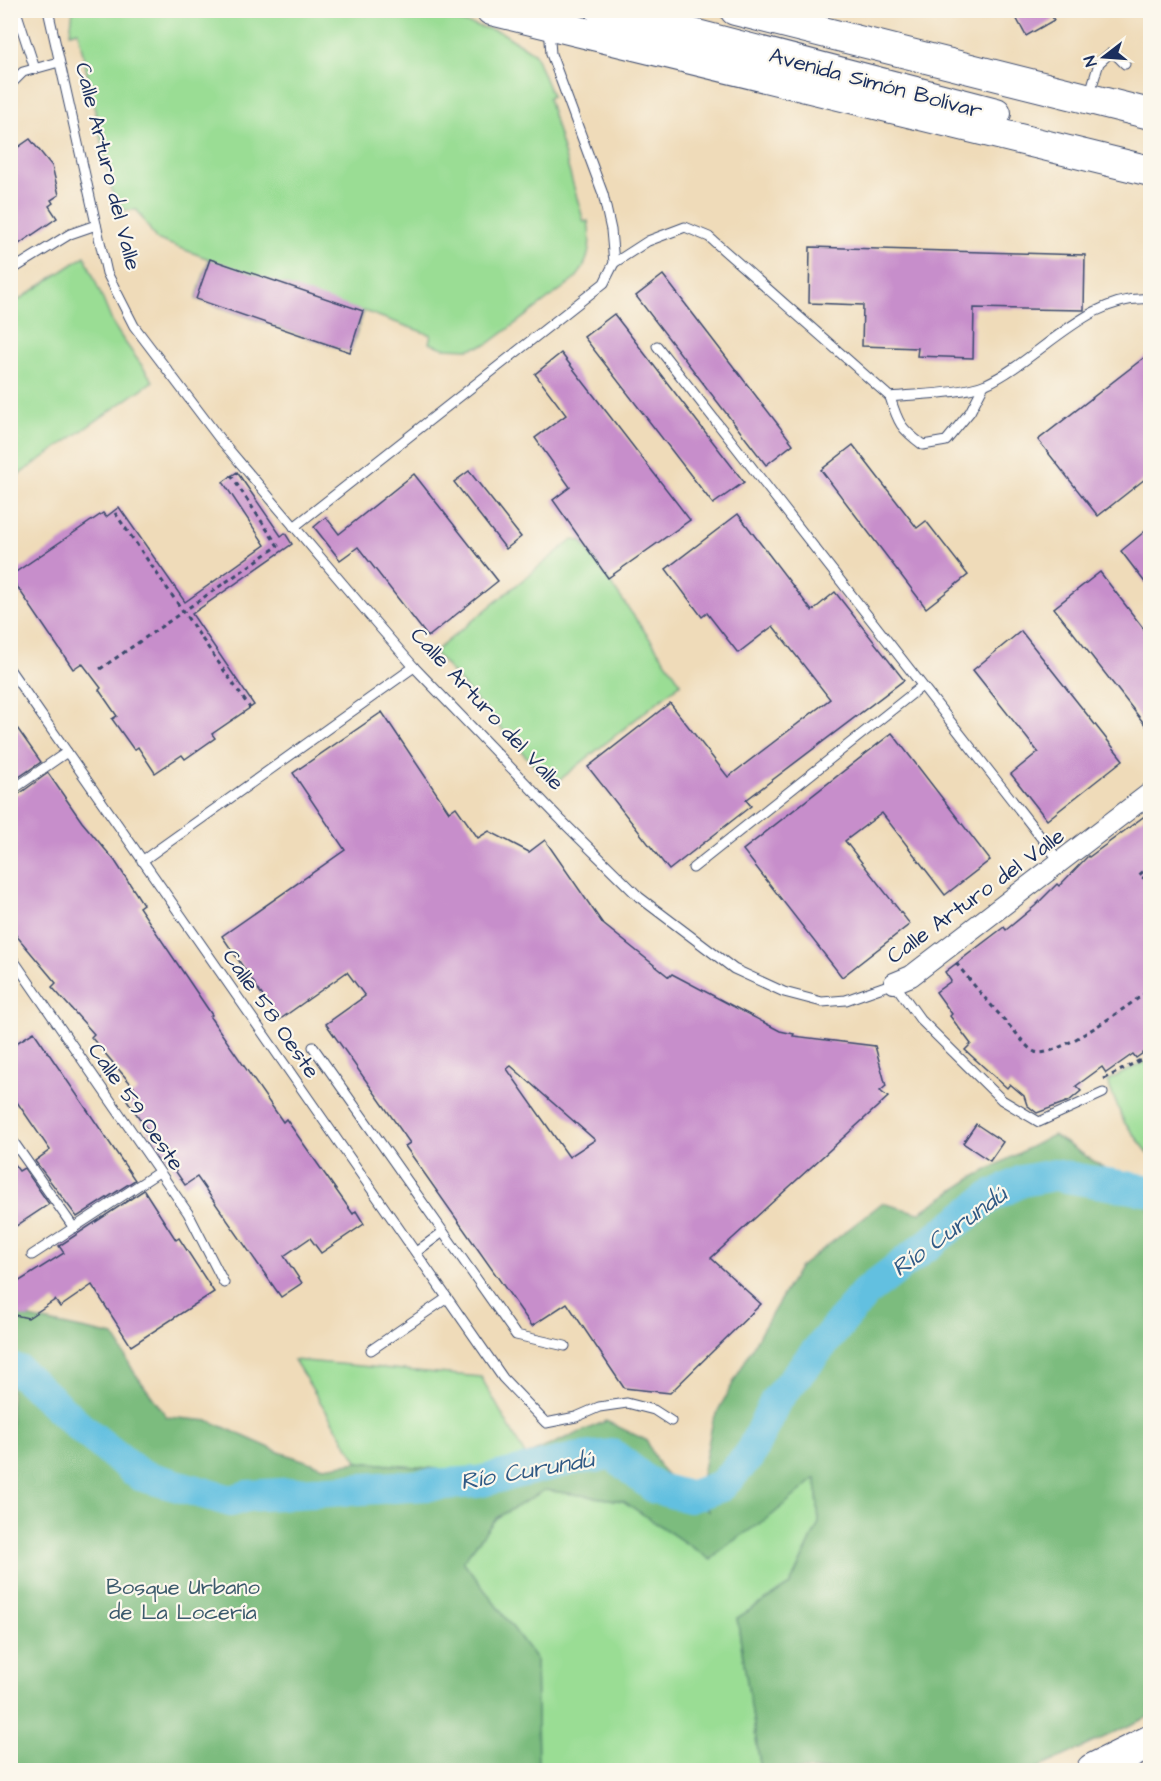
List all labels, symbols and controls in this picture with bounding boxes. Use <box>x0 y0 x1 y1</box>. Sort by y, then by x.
north arrow <box>1074 27 1134 87</box>
street label: Avenida Simón Bolívar <box>766 40 986 127</box>
text: N <box>1079 53 1103 69</box>
street label: Calle Arturo del Valle <box>67 59 148 274</box>
street label: Calle Arturo del Valle <box>403 620 571 798</box>
street label: Calle Arturo del Valle <box>880 821 1071 971</box>
street label: Calle 58 Oeste <box>215 943 327 1085</box>
street label: Calle 59 Oeste <box>80 1037 191 1177</box>
water label: Río Curundú <box>885 1177 1016 1285</box>
water label: Río Curundú <box>458 1442 598 1499</box>
park label: Bosque Urbano de La Locería <box>106 1572 260 1628</box>

